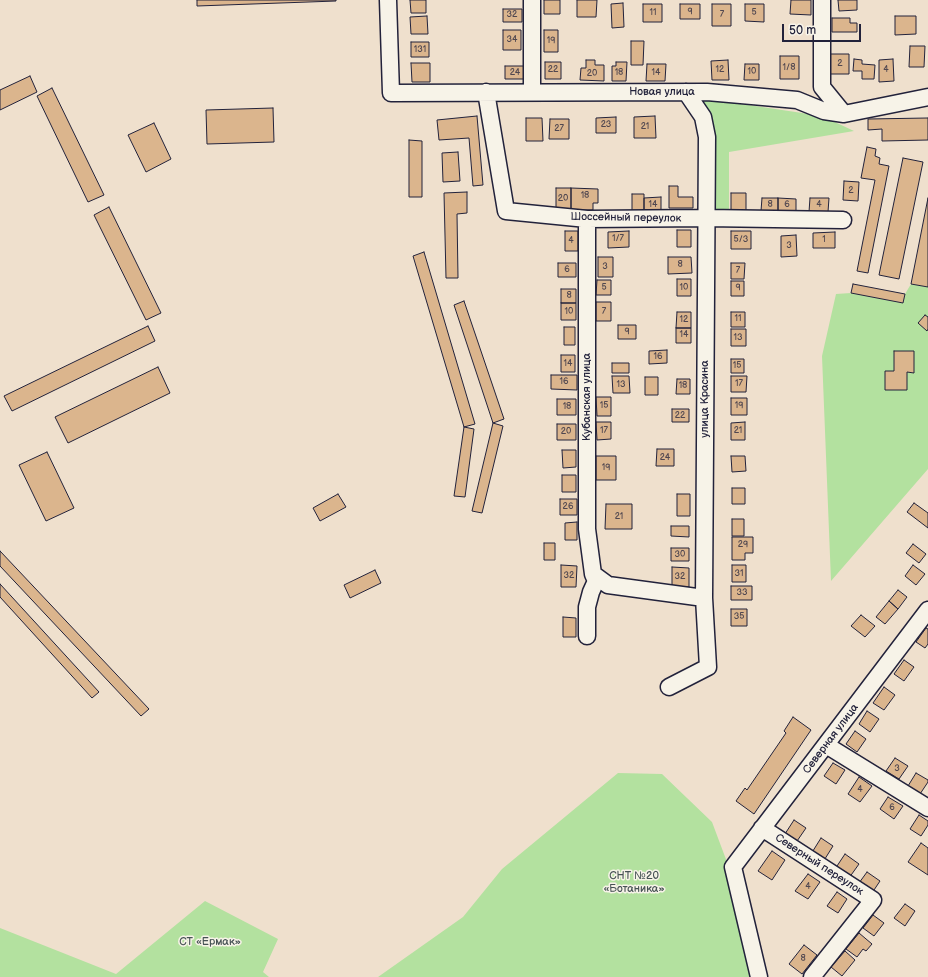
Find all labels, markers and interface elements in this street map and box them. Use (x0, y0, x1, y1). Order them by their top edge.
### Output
house number: 9 (687, 7, 693, 17)
house number: 11 (650, 8, 656, 18)
house number: 5 (751, 8, 757, 18)
house number: 32 (507, 10, 517, 20)
house number: 7 (720, 10, 724, 20)
scale bar (784, 16, 863, 42)
text: 50 m (789, 23, 816, 38)
house number: 34 (506, 35, 518, 45)
house number: 19 (547, 36, 555, 46)
house number: 131 (414, 45, 426, 55)
house number: 2 (837, 59, 843, 69)
house number: 1/8 (783, 63, 795, 73)
house number: 22 (548, 65, 558, 75)
house number: 12 (716, 65, 724, 75)
house number: 4 (883, 65, 889, 75)
house number: 10 (748, 67, 756, 77)
house number: 24 (510, 68, 520, 78)
house number: 18 (615, 68, 623, 78)
house number: 14 (652, 68, 660, 78)
house number: 20 (587, 69, 597, 79)
street label: Новая улица (629, 85, 695, 99)
house number: 23 (601, 120, 611, 130)
house number: 21 (641, 122, 649, 132)
house number: 27 (554, 124, 564, 134)
house number: 2 (848, 186, 854, 196)
house number: 18 (581, 191, 589, 201)
house number: 20 (558, 194, 568, 204)
house number: 14 (649, 200, 657, 210)
house number: 8 (767, 200, 773, 210)
house number: 6 (784, 200, 790, 210)
house number: 4 (816, 200, 822, 210)
street label: Шоссейный переулок (571, 210, 681, 226)
house number: 1/7 (612, 234, 624, 244)
house number: 5/3 (734, 235, 748, 245)
house number: 1 (822, 235, 826, 245)
house number: 4 (568, 236, 574, 246)
house number: 3 (786, 241, 792, 251)
house number: 8 (677, 260, 683, 270)
house number: 3 (602, 262, 608, 272)
house number: 6 (564, 265, 570, 275)
house number: 7 (736, 266, 740, 276)
house number: 5 (601, 283, 607, 293)
house number: 10 (680, 283, 688, 293)
house number: 9 (735, 283, 741, 293)
house number: 8 (566, 291, 572, 301)
house number: 10 (565, 307, 573, 317)
house number: 7 (602, 307, 606, 317)
house number: 11 (735, 314, 741, 324)
house number: 12 (680, 315, 688, 325)
house number: 9 (624, 327, 630, 337)
house number: 14 (680, 330, 688, 340)
house number: 13 (733, 333, 743, 343)
house number: 16 (654, 352, 662, 362)
street label: Кубанская улица (580, 353, 594, 441)
house number: 14 (564, 359, 572, 369)
street label: улица Красина (698, 360, 712, 438)
house number: 15 (733, 361, 741, 371)
house number: 16 (560, 377, 568, 387)
house number: 17 (735, 379, 743, 389)
house number: 13 (616, 380, 626, 390)
house number: 18 (679, 381, 687, 391)
house number: 15 (600, 401, 608, 411)
house number: 19 (735, 401, 743, 411)
house number: 18 (563, 402, 571, 412)
house number: 22 (675, 411, 685, 421)
house number: 17 (600, 426, 608, 436)
house number: 21 (734, 426, 742, 436)
house number: 20 (561, 427, 571, 437)
house number: 24 (660, 453, 670, 463)
house number: 19 (602, 463, 610, 473)
house number: 26 (563, 502, 573, 512)
house number: 21 (615, 512, 623, 522)
house number: 29 (738, 540, 748, 550)
house number: 30 (675, 550, 685, 560)
house number: 31 (734, 569, 744, 579)
house number: 32 (564, 571, 574, 581)
house number: 32 (675, 572, 685, 582)
house number: 33 (736, 588, 748, 598)
house number: 35 (734, 612, 744, 622)
street label: Северная улица (800, 702, 862, 776)
house number: 3 (894, 764, 900, 774)
house number: 4 (857, 785, 863, 795)
house number: 6 (889, 803, 895, 813)
street label: Северный переулок (772, 831, 866, 899)
park label: СНТ №20 «Ботаника» (603, 869, 665, 895)
house number: 4 (805, 882, 811, 892)
park label: СТ «Ермак» (179, 935, 241, 949)
house number: 8 (800, 954, 806, 964)

